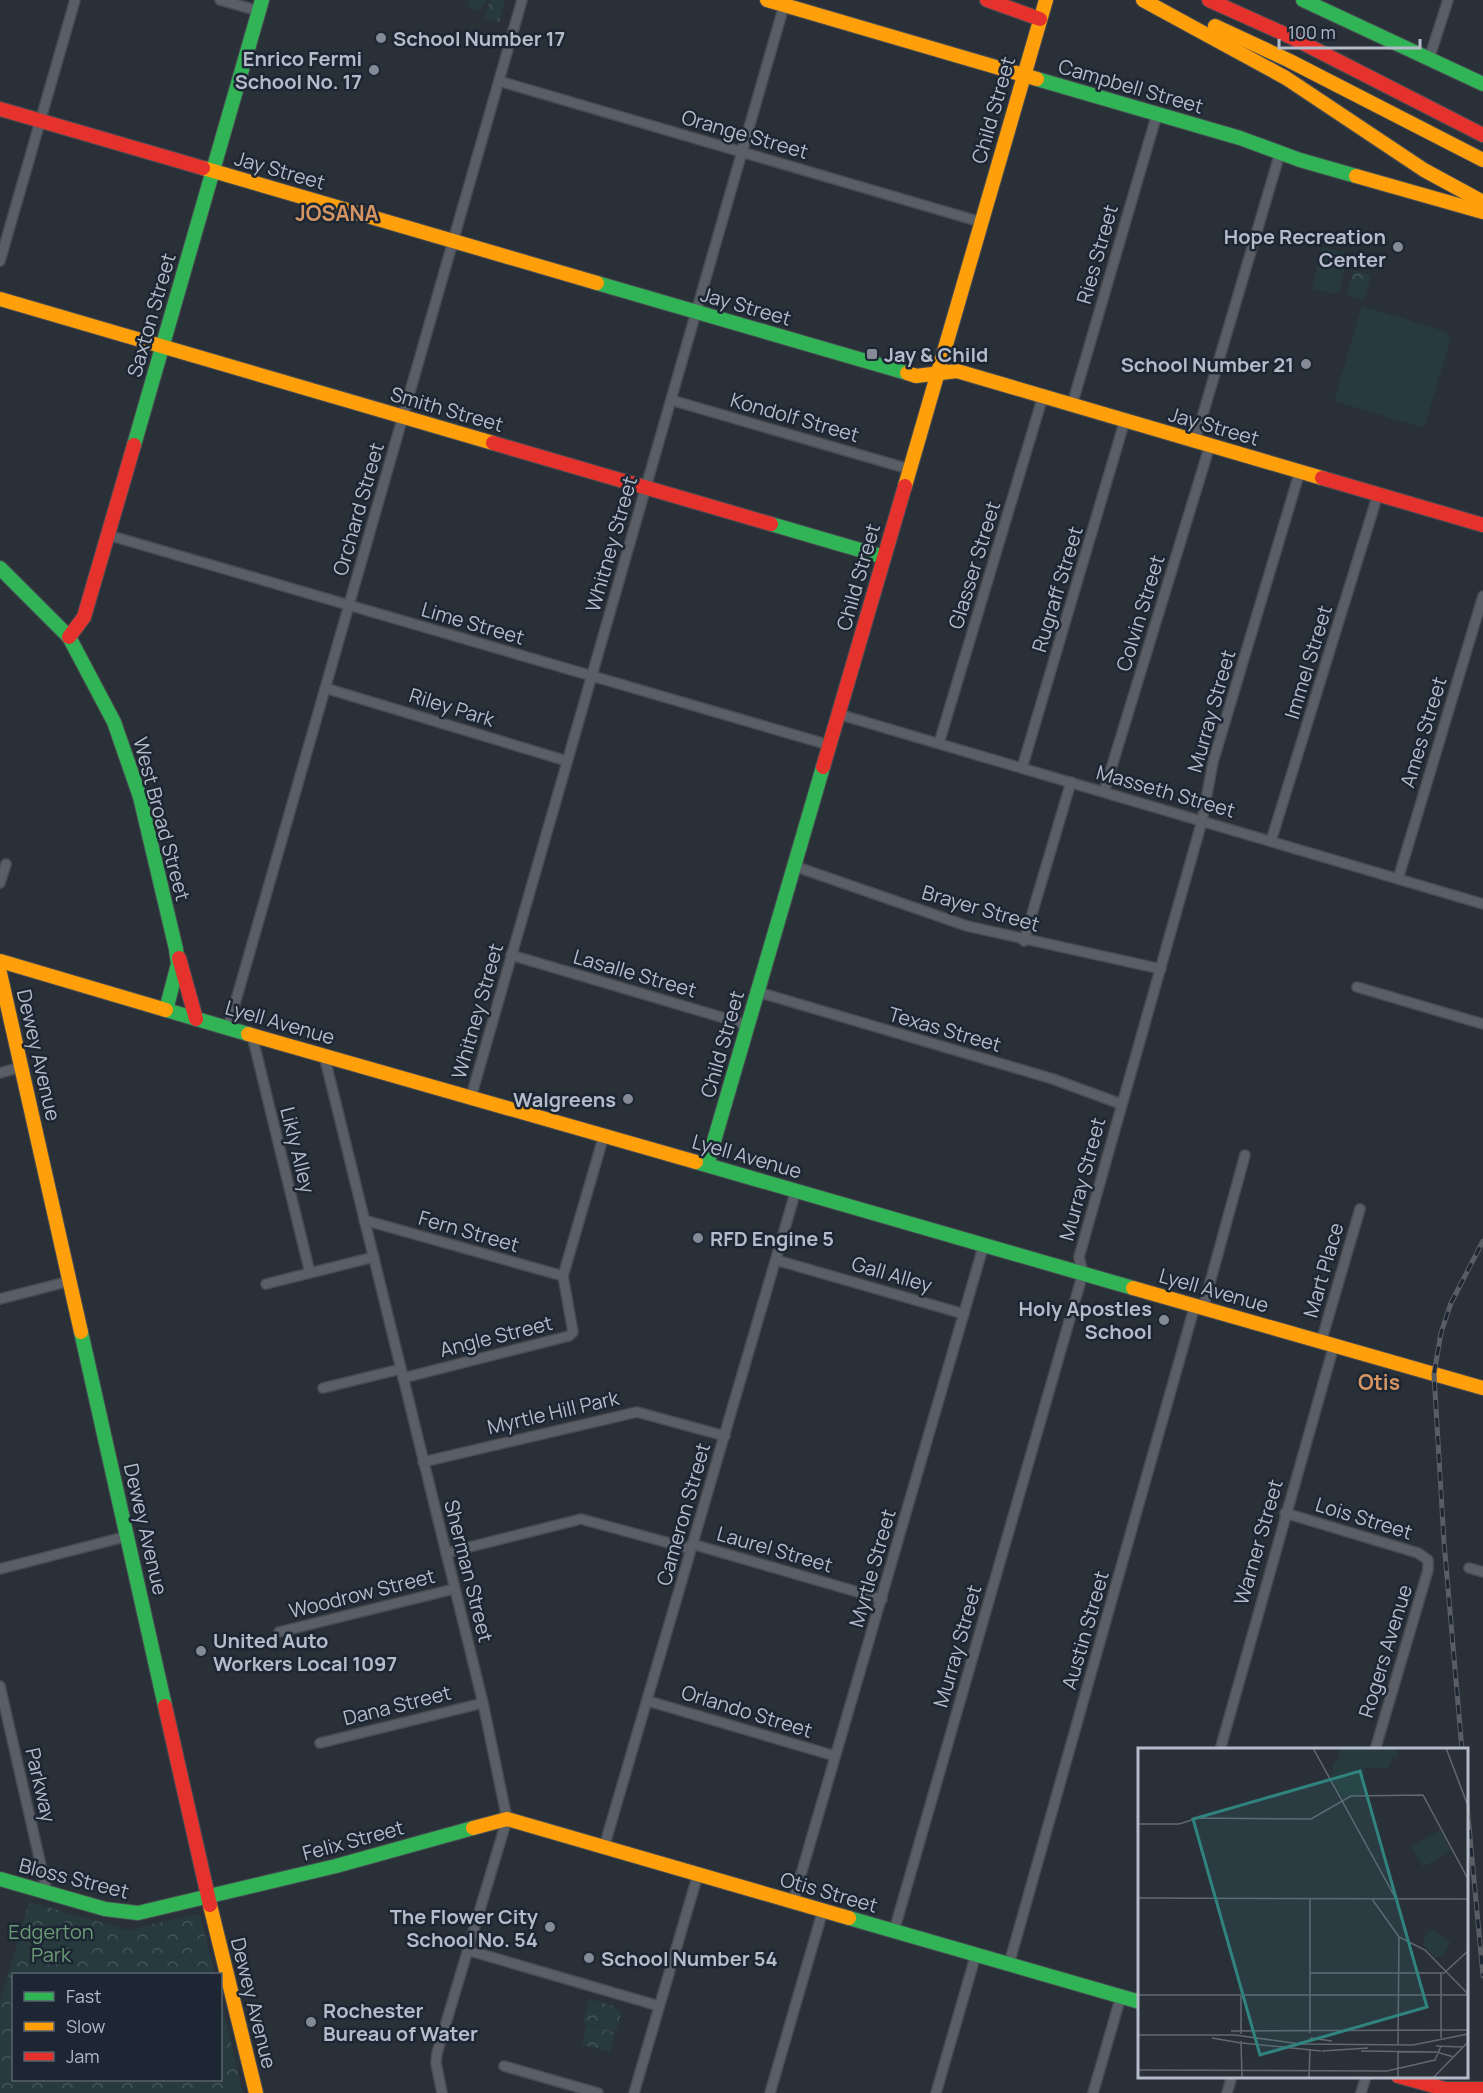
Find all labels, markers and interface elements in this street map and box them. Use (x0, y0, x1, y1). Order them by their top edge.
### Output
scale bar (1279, 12, 1420, 50)
text: 100 m (1288, 20, 1336, 44)
place label: School Number 17 (393, 25, 565, 52)
marker: School Number 17 (374, 31, 388, 45)
place label: Enrico Fermi School No. 17 (235, 45, 362, 95)
street label: Campbell Street (1055, 52, 1207, 120)
street label: Child Street (965, 53, 1021, 167)
marker: Enrico Fermi School No. 17 (367, 63, 381, 77)
street label: Orange Street (679, 103, 811, 165)
street label: Jay Street (232, 144, 328, 196)
district label: JOSANA (295, 199, 379, 227)
street label: Ries Street (1070, 201, 1124, 307)
place label: Hope Recreation Center (1224, 223, 1386, 273)
marker: Hope Recreation Center (1391, 240, 1405, 254)
street label: Saxton Street (120, 250, 182, 380)
street label: Jay Street (698, 280, 794, 332)
place label: Jay & Child (884, 341, 988, 368)
marker: Jay & Child (865, 347, 879, 361)
place label: School Number 21 (1121, 351, 1294, 378)
marker: School Number 21 (1299, 357, 1313, 371)
street label: Smith Street (387, 380, 507, 438)
street label: Kondolf Street (727, 386, 863, 448)
street label: Jay Street (1166, 400, 1262, 452)
street label: Orchard Street (326, 439, 390, 579)
street label: Whitney Street (579, 473, 643, 615)
street label: Glasser Street (942, 498, 1006, 632)
street label: Child Street (830, 520, 886, 634)
street label: Rugraff Street (1025, 523, 1089, 655)
street label: Colvin Street (1110, 552, 1170, 674)
street label: Lime Street (418, 595, 528, 651)
street label: Immel Street (1278, 602, 1338, 722)
street label: Murray Street (1181, 646, 1241, 776)
street label: Ames Street (1393, 673, 1453, 791)
street label: Riley Park (406, 681, 499, 733)
street label: West Broad Street (127, 734, 197, 904)
street label: Masseth Street (1093, 758, 1239, 824)
street label: Brayer Street (919, 878, 1043, 938)
street label: Whitney Street (445, 940, 509, 1082)
street label: Lasalle Street (570, 943, 700, 1003)
street label: Dewey Avenue (11, 987, 67, 1123)
street label: Child Street (694, 987, 750, 1101)
street label: Lyell Avenue (222, 993, 338, 1051)
street label: Texas Street (885, 1000, 1005, 1058)
place label: Walgreens (513, 1086, 616, 1113)
marker: Walgreens (621, 1092, 635, 1106)
street label: Likly Alley (274, 1104, 322, 1196)
street label: Murray Street (1053, 1114, 1111, 1244)
street label: Lyell Avenue (689, 1127, 805, 1185)
street label: Fern Street (416, 1204, 522, 1258)
street label: Mart Place (1297, 1219, 1349, 1321)
place label: RFD Engine 5 (710, 1225, 834, 1252)
marker: RFD Engine 5 (691, 1231, 705, 1245)
street label: Gall Alley (849, 1250, 936, 1298)
street label: Lyell Avenue (1156, 1261, 1272, 1319)
place label: Holy Apostles School (1019, 1295, 1152, 1345)
street label: Angle Street (437, 1309, 555, 1363)
marker: Holy Apostles School (1157, 1313, 1171, 1327)
district label: Otis (1358, 1368, 1400, 1396)
street label: Myrtle Hill Park (484, 1383, 623, 1440)
street label: Cameron Street (650, 1439, 716, 1589)
street label: Dewey Avenue (118, 1461, 174, 1597)
street label: Warner Street (1227, 1476, 1289, 1608)
street label: Lois Street (1312, 1490, 1416, 1546)
street label: Sherman Street (438, 1497, 500, 1645)
street label: Myrtle Street (842, 1506, 902, 1630)
street label: Laurel Street (714, 1520, 836, 1578)
street label: Woodrow Street (286, 1562, 438, 1624)
street label: Austin Street (1055, 1567, 1115, 1693)
street label: Murray Street (927, 1581, 987, 1711)
street label: Rogers Avenue (1352, 1581, 1418, 1721)
place label: United Auto Workers Local 1097 (213, 1627, 397, 1677)
marker: United Auto Workers Local 1097 (194, 1644, 208, 1658)
street label: Orlando Street (678, 1678, 816, 1744)
street label: Dana Street (340, 1679, 454, 1731)
street label: Parkway (19, 1745, 63, 1825)
inset map (1138, 1748, 1468, 2078)
street label: Felix Street (299, 1813, 407, 1867)
street label: Bloss Street (16, 1851, 132, 1905)
street label: Otis Street (777, 1865, 881, 1919)
place label: The Flower City School No. 54 (390, 1903, 539, 1953)
park label: Edgerton Park (8, 1918, 94, 1968)
marker: The Flower City School No. 54 (543, 1920, 557, 1934)
street label: Dewey Avenue (225, 1935, 283, 2071)
place label: School Number 54 (601, 1945, 778, 1972)
marker: School Number 54 (582, 1951, 596, 1965)
legend (12, 1973, 222, 2081)
text: Fast (66, 1984, 101, 2008)
place label: Rochester Bureau of Water (323, 1997, 478, 2047)
text: Slow (66, 2014, 106, 2038)
marker: Rochester Bureau of Water (304, 2015, 318, 2029)
text: Jam (66, 2044, 100, 2068)

